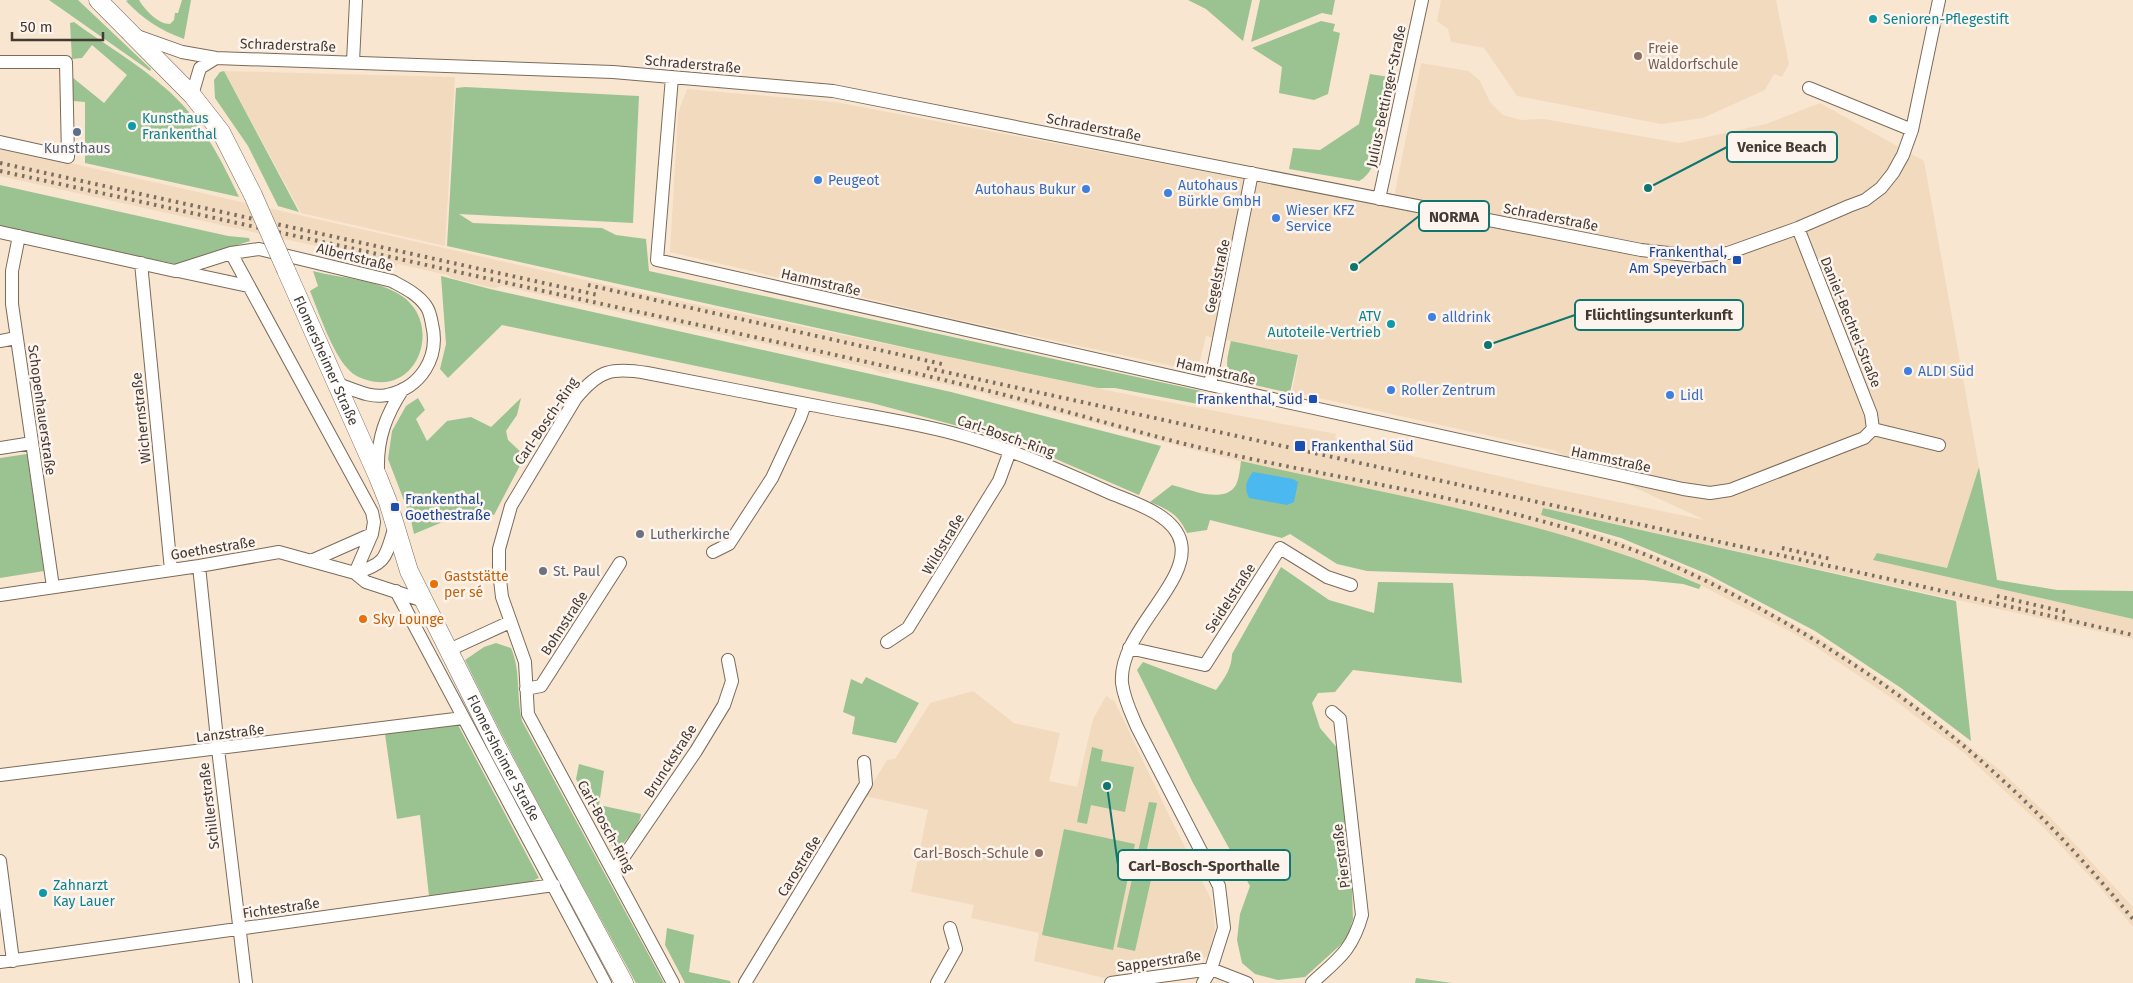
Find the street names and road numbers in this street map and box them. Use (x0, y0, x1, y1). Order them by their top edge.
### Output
street label: Julius-Bettinger-Straße (1363, 23, 1410, 169)
street label: Schraderstraße (240, 35, 336, 56)
street label: Schraderstraße (644, 52, 742, 77)
street label: Schraderstraße (1045, 110, 1143, 145)
street label: Schraderstraße (1502, 200, 1600, 235)
street label: Gegelstraße (1201, 238, 1234, 315)
street label: Albertstraße (315, 240, 395, 275)
street label: Daniel-Bechtel-Straße (1817, 254, 1885, 390)
street label: Hammstraße (779, 265, 862, 300)
street label: Flomersheimer Straße (290, 293, 362, 428)
street label: Schopenhauerstraße (24, 344, 59, 476)
street label: Hammstraße (1174, 354, 1257, 389)
street label: Wichernstraße (128, 371, 155, 464)
street label: Carl-Bosch-Ring (511, 374, 582, 468)
street label: Carl-Bosch-Ring (955, 412, 1057, 461)
street label: Hammstraße (1569, 443, 1652, 476)
street label: Wildstraße (919, 511, 968, 578)
street label: Goethestraße (169, 533, 257, 564)
street label: Seidelstraße (1202, 560, 1259, 636)
street label: Bohnstraße (537, 588, 591, 659)
street label: Flomersheimer Straße (463, 692, 543, 824)
street label: Lanzstraße (195, 721, 265, 746)
street label: Brunckstraße (640, 721, 700, 801)
street label: Schillerstraße (196, 761, 223, 850)
street label: Carl-Bosch-Ring (573, 778, 638, 876)
street label: Pierstraße (1329, 823, 1354, 889)
street label: Carostraße (774, 833, 825, 900)
street label: Fichtestraße (241, 895, 321, 922)
street label: Sapperstraße (1116, 947, 1202, 976)

